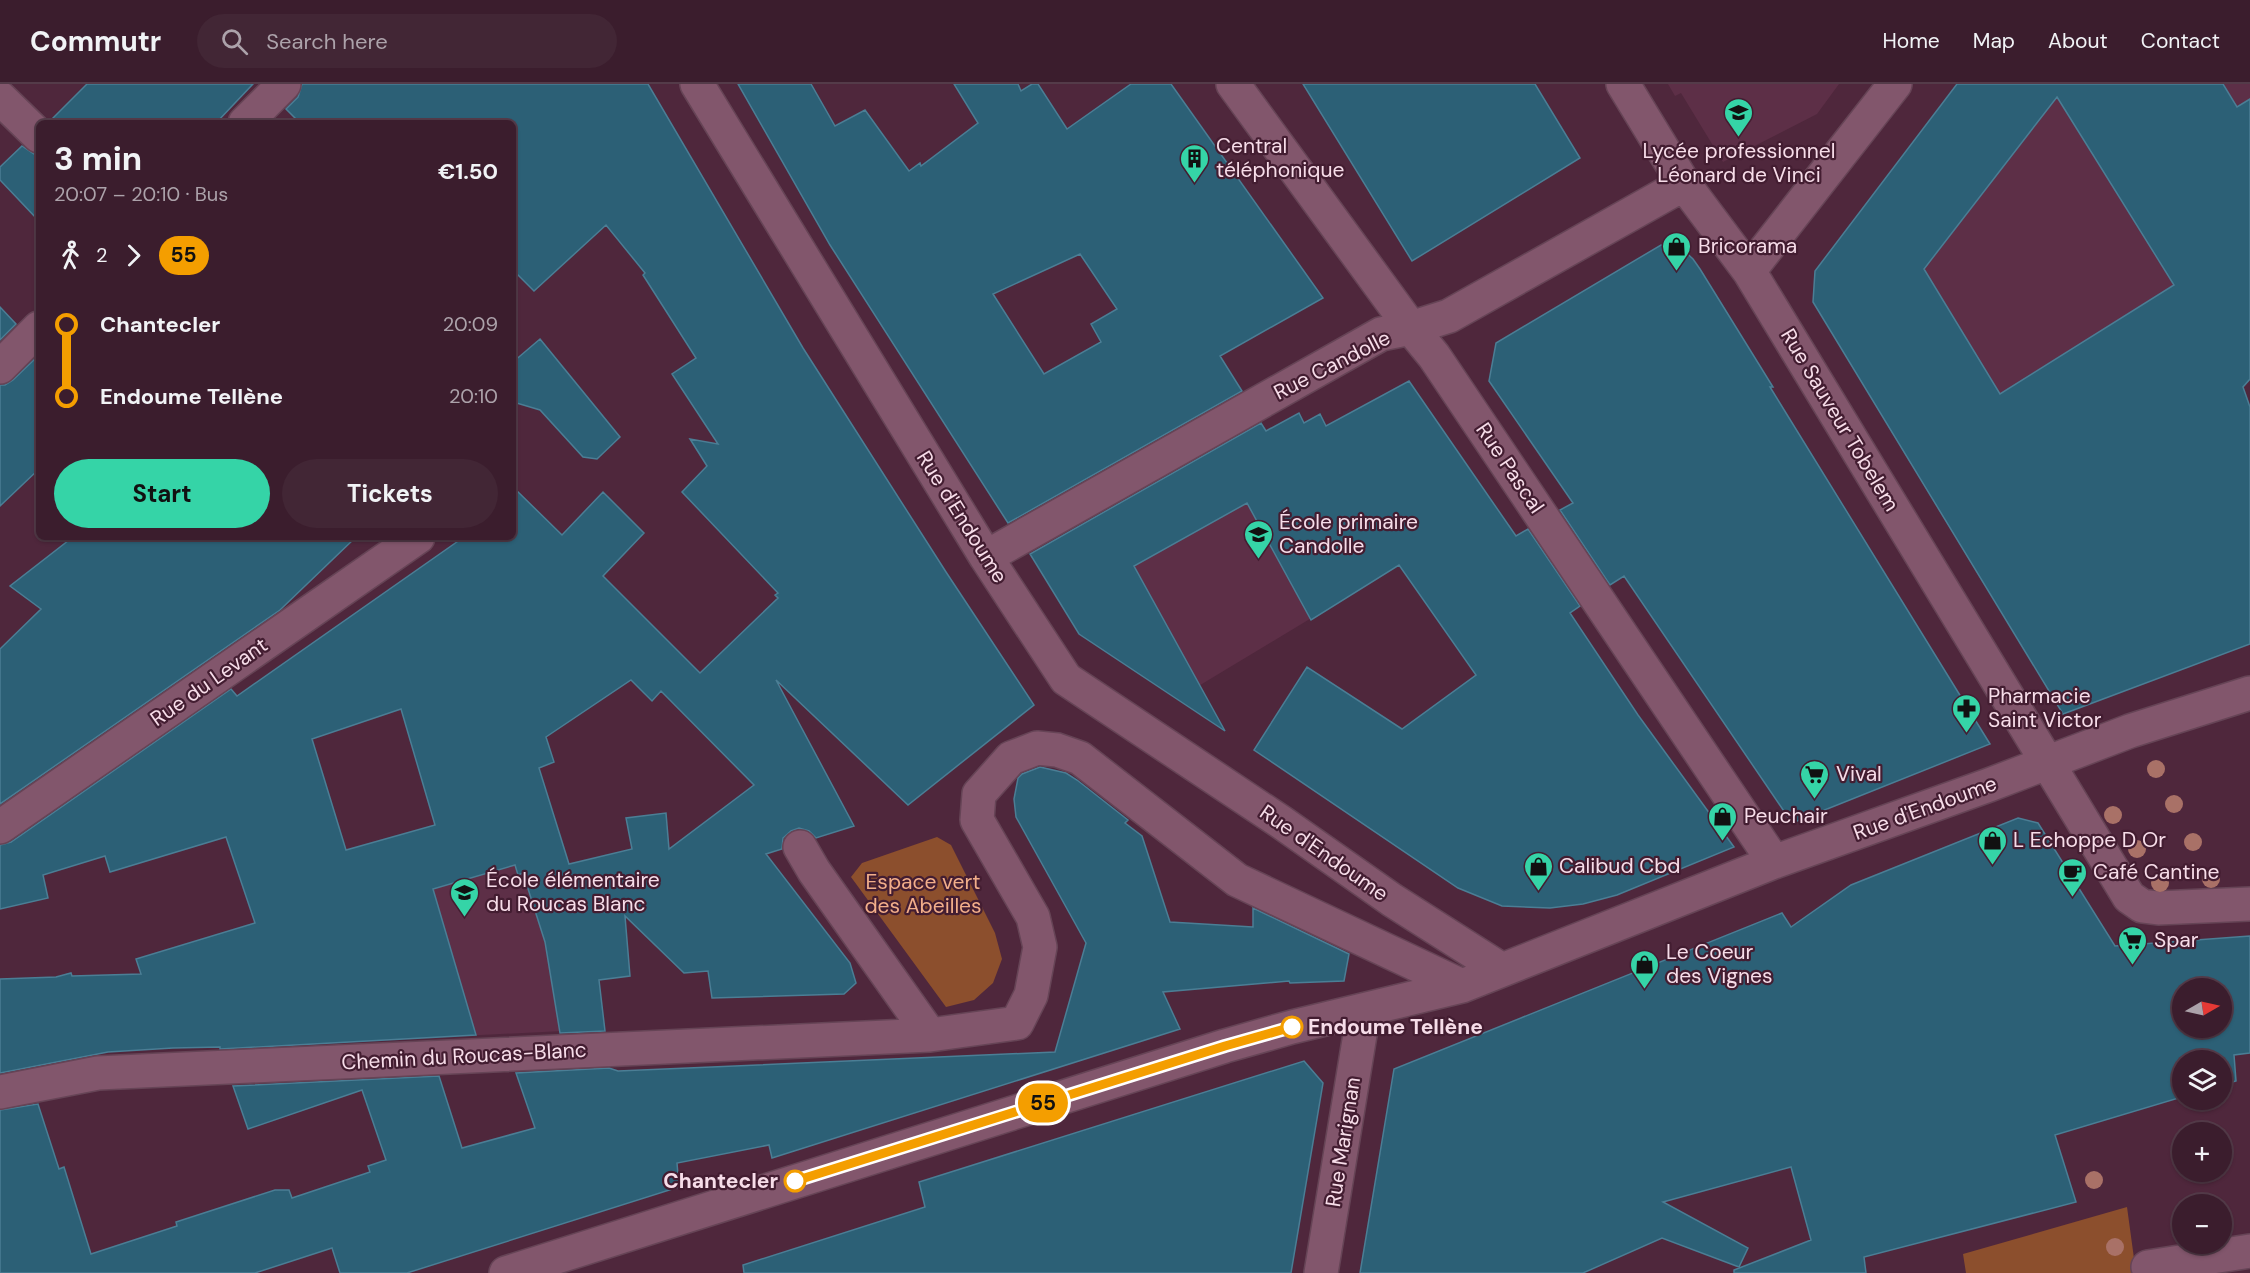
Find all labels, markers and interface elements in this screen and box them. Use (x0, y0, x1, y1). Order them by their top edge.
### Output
search box (197, 14, 617, 68)
text: Commutr (30, 23, 161, 60)
icon: search (218, 25, 251, 58)
text: Search here (266, 27, 388, 56)
text: Home (1882, 27, 1940, 55)
text: Map (1973, 27, 2015, 55)
text: About (2048, 27, 2108, 55)
text: Contact (2141, 27, 2220, 55)
school or university icon: Lycée professionnel Léonard de Vinci (1723, 96, 1755, 138)
place label: Central téléphonique (1216, 132, 1344, 184)
text: 3 min (54, 137, 142, 180)
place label: Lycée professionnel Léonard de Vinci (1643, 137, 1835, 189)
building icon: Central téléphonique (1179, 142, 1211, 184)
text: €1.50 (438, 157, 498, 186)
text: 20:07 – 20:10 · Bus (54, 181, 228, 207)
shop icon: Bricorama (1661, 230, 1693, 272)
place label: Bricorama (1698, 232, 1797, 260)
icon: walk (54, 239, 87, 272)
icon: forward (117, 239, 150, 272)
text: 55 (171, 241, 197, 269)
text: 2 (96, 242, 108, 268)
text: Chantecler (100, 310, 220, 339)
text: 20:09 (443, 311, 498, 337)
street label: Rue Candolle (1269, 324, 1395, 406)
street label: Rue Sauveur Tobelem (1774, 324, 1906, 516)
text: Endoume Tellène (100, 382, 283, 411)
text: 20:10 (449, 383, 498, 409)
street label: Rue Pascal (1469, 417, 1551, 519)
street label: Rue d'Endoume (910, 446, 1014, 588)
button: Start (54, 459, 270, 528)
button: Tickets (282, 459, 498, 528)
place label: École primaire Candolle (1279, 508, 1418, 560)
school or university icon: École primaire Candolle (1242, 518, 1274, 560)
street label: Rue du Levant (145, 631, 273, 733)
place label: Pharmacie Saint Victor (1988, 682, 2102, 734)
pharmacy icon: Pharmacie Saint Victor (1951, 692, 1983, 734)
supermarket icon: Vival (1799, 758, 1831, 800)
place label: Vival (1836, 760, 1882, 788)
street label: Rue d'Endoume (1849, 769, 2001, 847)
street label: Rue d'Endoume (1254, 798, 1394, 908)
shop icon: Peuchair (1707, 800, 1739, 842)
place label: Peuchair (1744, 802, 1828, 830)
shop icon: L Echoppe D Or (1976, 824, 2008, 866)
place label: L Echoppe D Or (2013, 826, 2166, 854)
shop icon: Calibud Cbd (1522, 850, 1554, 892)
place label: Calibud Cbd (1559, 852, 1681, 880)
cafe icon: Café Cantine (2056, 856, 2088, 898)
place label: Café Cantine (2093, 858, 2220, 886)
place label: École élémentaire du Roucas Blanc (486, 866, 660, 918)
park label: Espace vert des Abeilles (864, 868, 982, 920)
school or university icon: École élémentaire du Roucas Blanc (449, 876, 481, 918)
supermarket icon: Spar (2117, 924, 2149, 966)
place label: Spar (2154, 926, 2199, 954)
place label: Le Coeur des Vignes (1666, 938, 1773, 990)
shop icon: Le Coeur des Vignes (1629, 948, 1661, 990)
north arrow (2172, 978, 2232, 1038)
map controls (2172, 978, 2232, 1254)
place label: Endoume Tellène (1308, 1013, 1483, 1041)
marker: Endoume Tellène (1281, 1016, 1303, 1038)
street label: Chemin du Roucas-Blanc (341, 1036, 587, 1076)
button: layers (2172, 1050, 2232, 1110)
street label: Rue Marignan (1319, 1075, 1367, 1209)
line badge: 55 (1016, 1084, 1070, 1122)
text: 55 (1030, 1089, 1056, 1117)
button: + (2172, 1122, 2232, 1182)
place label: Chantecler (663, 1167, 778, 1195)
marker: Chantecler (784, 1170, 806, 1192)
button: − (2172, 1194, 2232, 1254)

